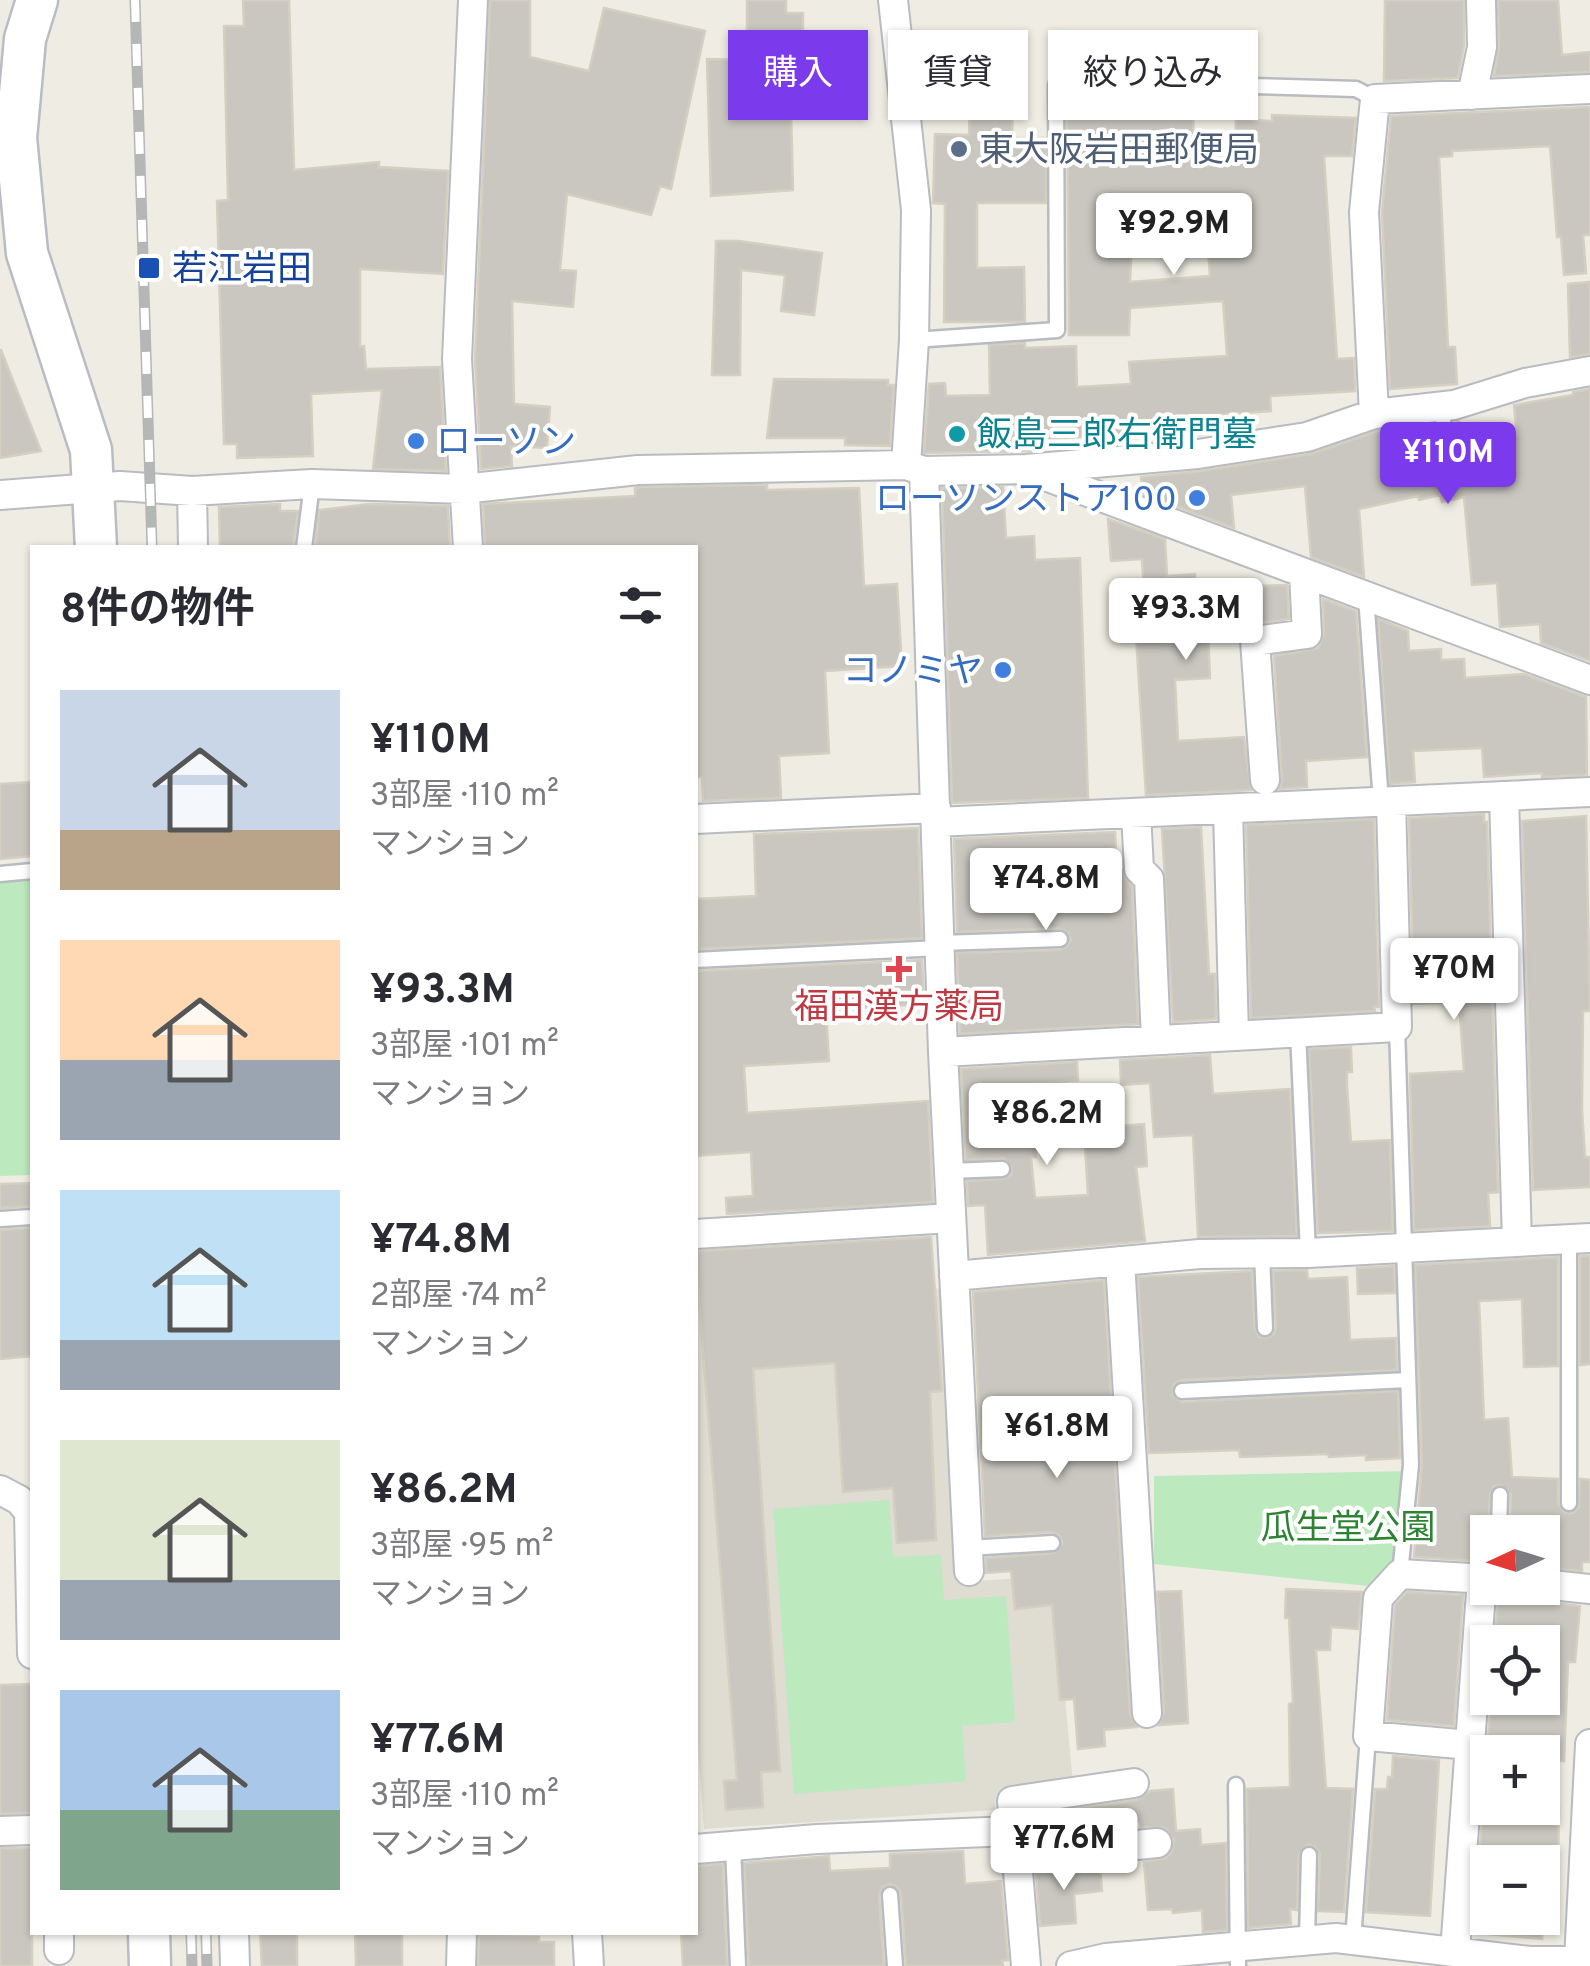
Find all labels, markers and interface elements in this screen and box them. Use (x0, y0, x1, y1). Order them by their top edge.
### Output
chip: 購入 (728, 30, 868, 120)
chip: 賃貸 (888, 30, 1028, 120)
chip: 絞り込み (1048, 30, 1258, 120)
place label: 東大阪岩田郵便局 (979, 130, 1259, 174)
marker: 東大阪岩田郵便局 (948, 138, 970, 160)
pin: ¥92.9M (1093, 193, 1255, 278)
text: ¥92.9M (1118, 205, 1230, 245)
place label: 若江岩田 (172, 249, 312, 293)
marker: 若江岩田 (136, 255, 162, 281)
place label: 飯島三郎右衛門墓 (977, 415, 1257, 459)
place label: ローソン (436, 422, 576, 466)
pin: ¥110M (1378, 422, 1518, 507)
marker: 飯島三郎右衛門墓 (946, 423, 968, 445)
marker: ローソン (405, 430, 427, 452)
text: ¥110M (1402, 434, 1494, 474)
place label: ローソンストア100 (875, 479, 1177, 523)
marker: ローソンストア100 (1186, 487, 1208, 509)
icon: filters (613, 578, 668, 633)
pin: ¥93.3M (1105, 578, 1267, 663)
text: 8件の物件 (60, 585, 254, 638)
text: ¥93.3M (1131, 590, 1241, 630)
place label: コノミヤ (843, 651, 983, 695)
marker: コノミヤ (992, 659, 1014, 681)
text: ¥110M (370, 715, 491, 768)
icon: home (140, 730, 260, 850)
text: 3部屋 · 110 m² (370, 777, 559, 817)
text: マンション (370, 826, 530, 866)
pin: ¥74.8M (965, 848, 1127, 933)
text: ¥74.8M (992, 860, 1100, 900)
pin: ¥70M (1395, 938, 1513, 1023)
text: ¥70M (1412, 950, 1496, 990)
marker: 福田漢方薬局 (888, 958, 910, 980)
text: ¥93.3M (370, 965, 515, 1018)
icon: home (140, 980, 260, 1100)
place label: 福田漢方薬局 (794, 987, 1004, 1031)
text: 3部屋 · 101 m² (370, 1027, 559, 1067)
text: マンション (370, 1076, 530, 1116)
pin: ¥86.2M (966, 1083, 1128, 1168)
text: ¥86.2M (991, 1095, 1103, 1135)
text: ¥74.8M (370, 1215, 512, 1268)
icon: home (140, 1230, 260, 1350)
text: 2部屋 · 74 m² (370, 1277, 547, 1317)
text: マンション (370, 1326, 530, 1366)
pin: ¥61.8M (976, 1396, 1138, 1481)
text: ¥61.8M (1004, 1408, 1110, 1448)
text: ¥86.2M (370, 1465, 518, 1518)
icon: home (140, 1480, 260, 1600)
park label: 瓜生堂公園 (1260, 1508, 1436, 1552)
north arrow (1470, 1515, 1560, 1605)
map controls (1470, 1515, 1560, 1935)
text: 3部屋 · 95 m² (370, 1527, 554, 1567)
text: マンション (370, 1576, 530, 1616)
button: locate (1470, 1625, 1560, 1715)
text: ¥77.6M (370, 1715, 505, 1768)
icon: home (140, 1730, 260, 1850)
button: + (1470, 1735, 1560, 1825)
text: 3部屋 · 110 m² (370, 1777, 559, 1817)
pin: ¥77.6M (983, 1808, 1145, 1893)
text: ¥77.6M (1013, 1820, 1115, 1860)
text: マンション (370, 1826, 530, 1866)
button: − (1470, 1845, 1560, 1935)

